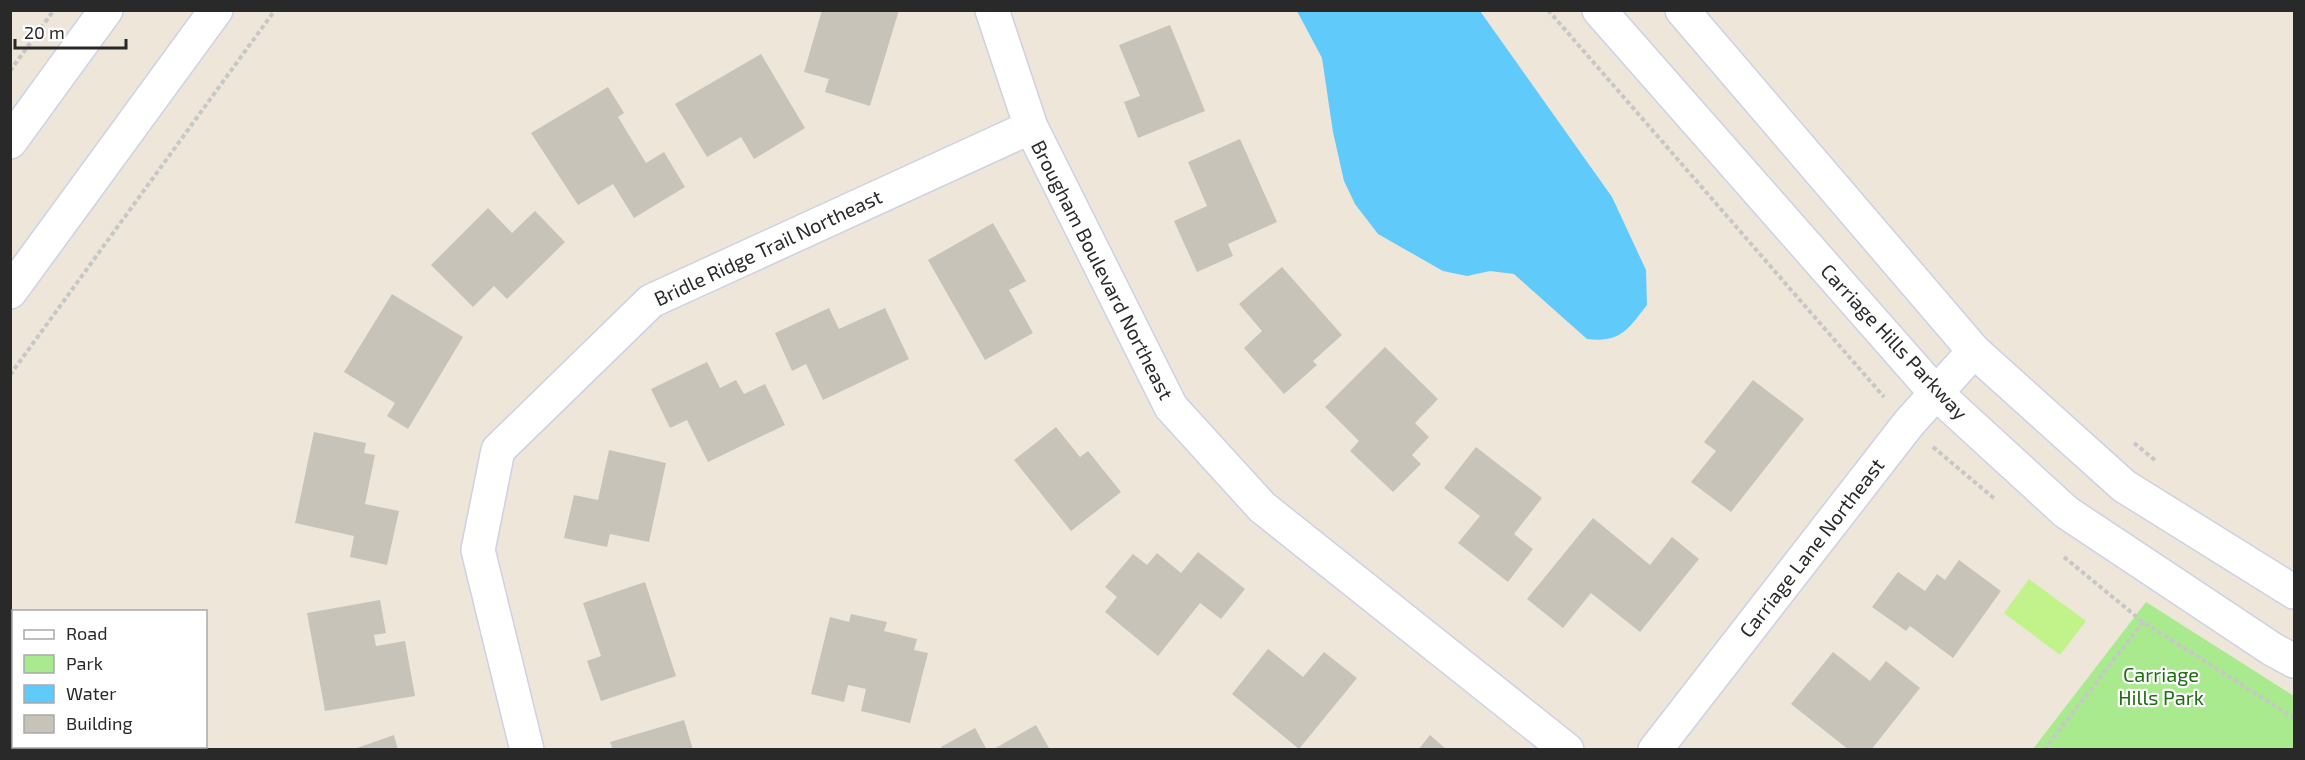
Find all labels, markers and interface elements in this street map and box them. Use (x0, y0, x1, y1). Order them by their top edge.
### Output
scale bar (15, 12, 126, 50)
text: 20 m (24, 21, 65, 43)
street label: Brougham Boulevard Northeast (1027, 136, 1179, 404)
street label: Bridle Ridge Trail Northeast (650, 184, 886, 310)
street label: Carriage Hills Parkway (1816, 258, 1973, 425)
street label: Carriage Lane Northeast (1734, 453, 1889, 642)
legend (12, 610, 207, 748)
text: Road (66, 622, 107, 644)
text: Park (66, 652, 103, 674)
park label: Carriage Hills Park (2118, 662, 2204, 709)
text: Water (66, 682, 116, 704)
text: Building (66, 712, 133, 734)

